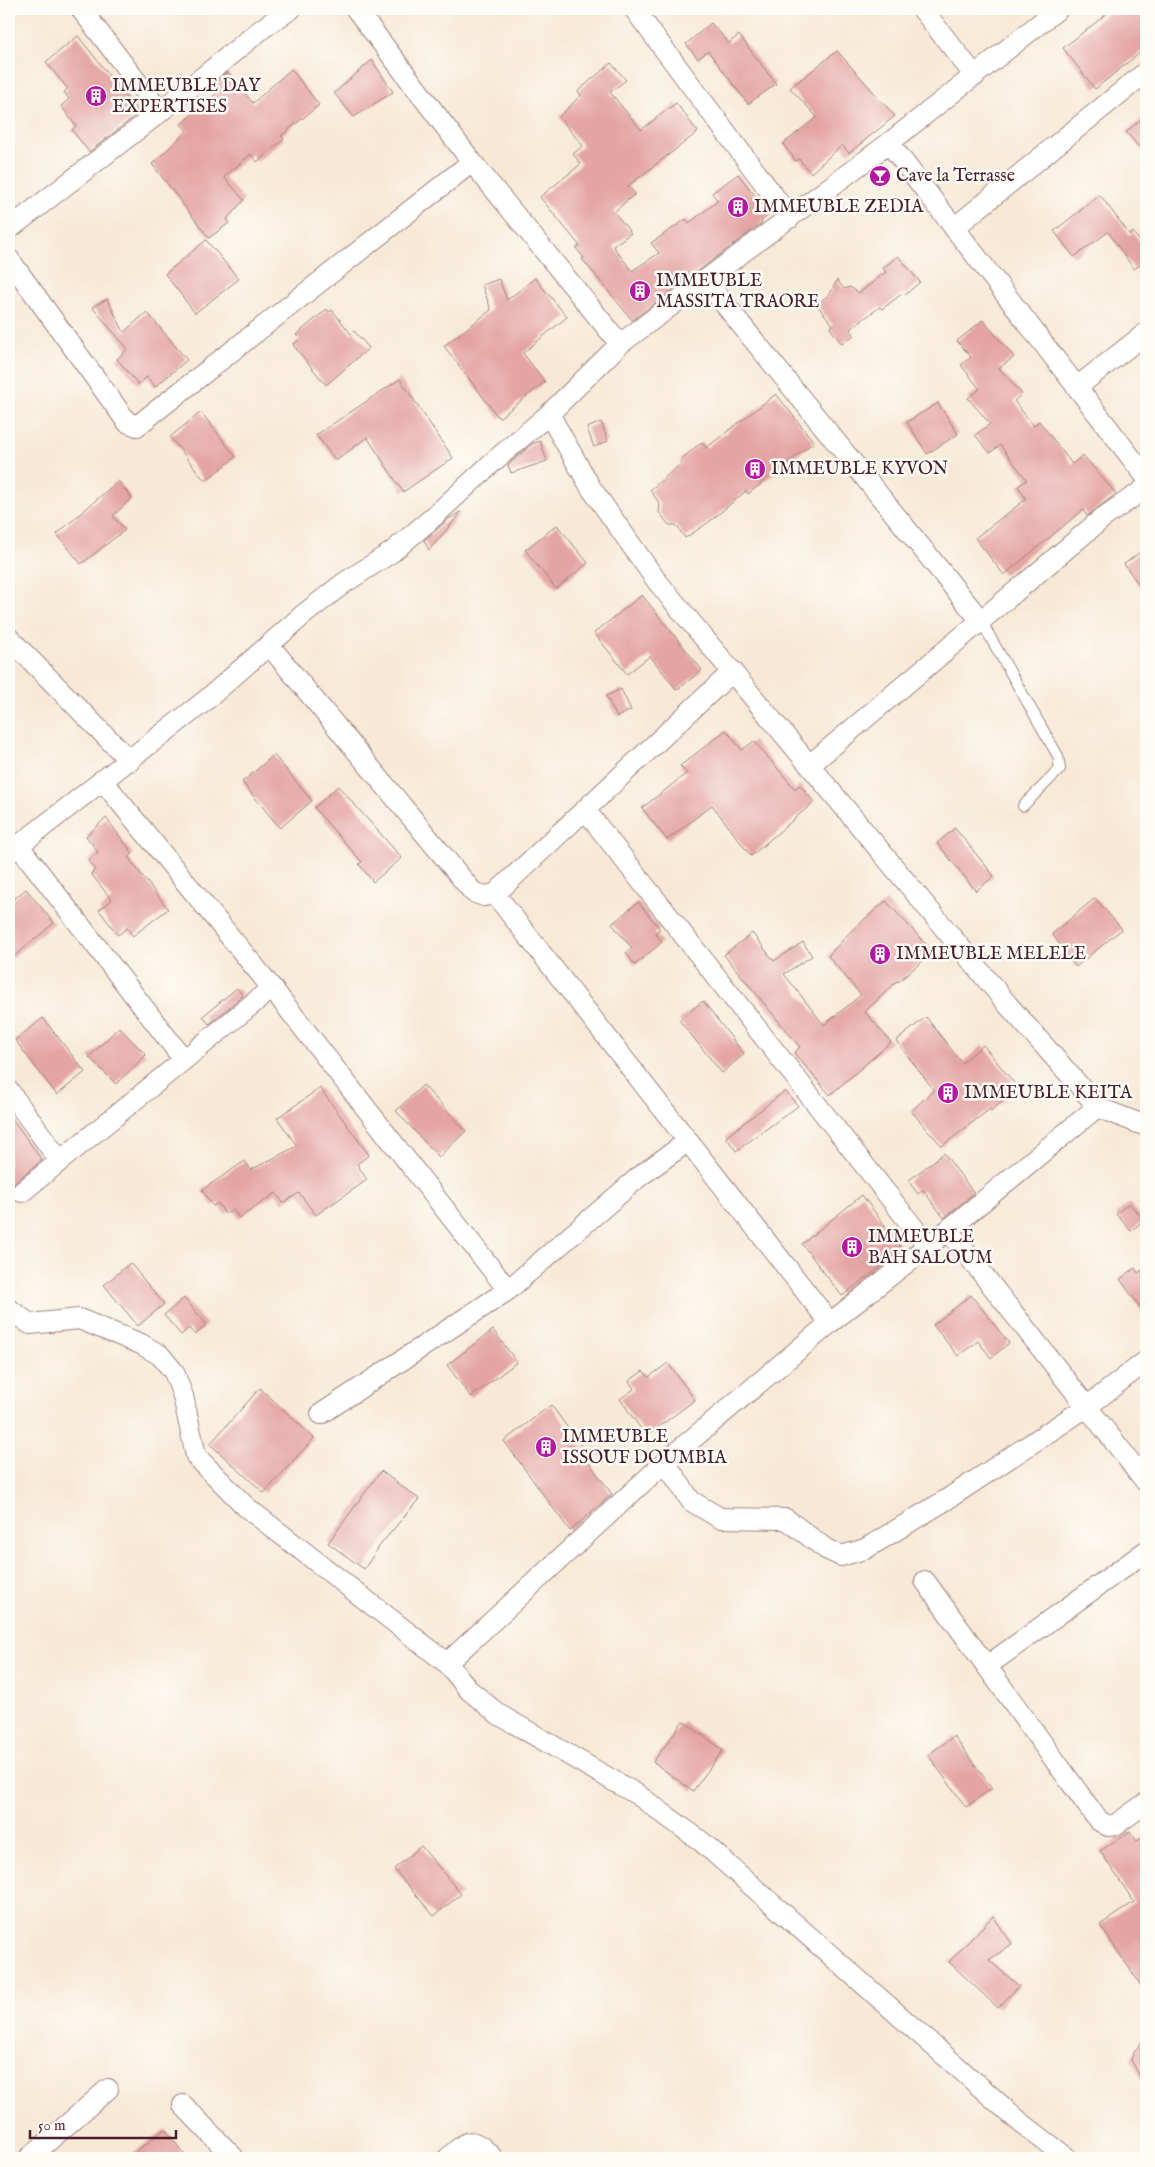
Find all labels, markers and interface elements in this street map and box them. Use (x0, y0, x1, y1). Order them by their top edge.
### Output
place label: IMMEUBLE DAY EXPERTISES (112, 75, 261, 119)
building icon: IMMEUBLE DAY EXPERTISES (84, 84, 108, 108)
bar icon: Cave la Terrasse (868, 164, 892, 188)
place label: Cave la Terrasse (896, 165, 1015, 188)
building icon: IMMEUBLE ZEDIA (726, 195, 750, 219)
place label: IMMEUBLE ZEDIA (754, 196, 924, 219)
place label: IMMEUBLE MASSITA TRAORE (656, 270, 819, 314)
building icon: IMMEUBLE MASSITA TRAORE (628, 279, 652, 303)
building icon: IMMEUBLE KYVON (743, 457, 767, 481)
place label: IMMEUBLE KYVON (771, 458, 949, 481)
building icon: IMMEUBLE MELELE (868, 942, 892, 966)
place label: IMMEUBLE MELELE (896, 943, 1086, 966)
building icon: IMMEUBLE KEITA (936, 1081, 960, 1105)
place label: IMMEUBLE KEITA (964, 1082, 1133, 1105)
place label: IMMEUBLE BAH SALOUM (868, 1226, 993, 1270)
building icon: IMMEUBLE BAH SALOUM (840, 1235, 864, 1259)
place label: IMMEUBLE ISSOUF DOUMBIA (562, 1426, 727, 1470)
building icon: IMMEUBLE ISSOUF DOUMBIA (534, 1435, 558, 1459)
scale bar (30, 2107, 176, 2139)
text: 50 m (38, 2116, 66, 2135)

